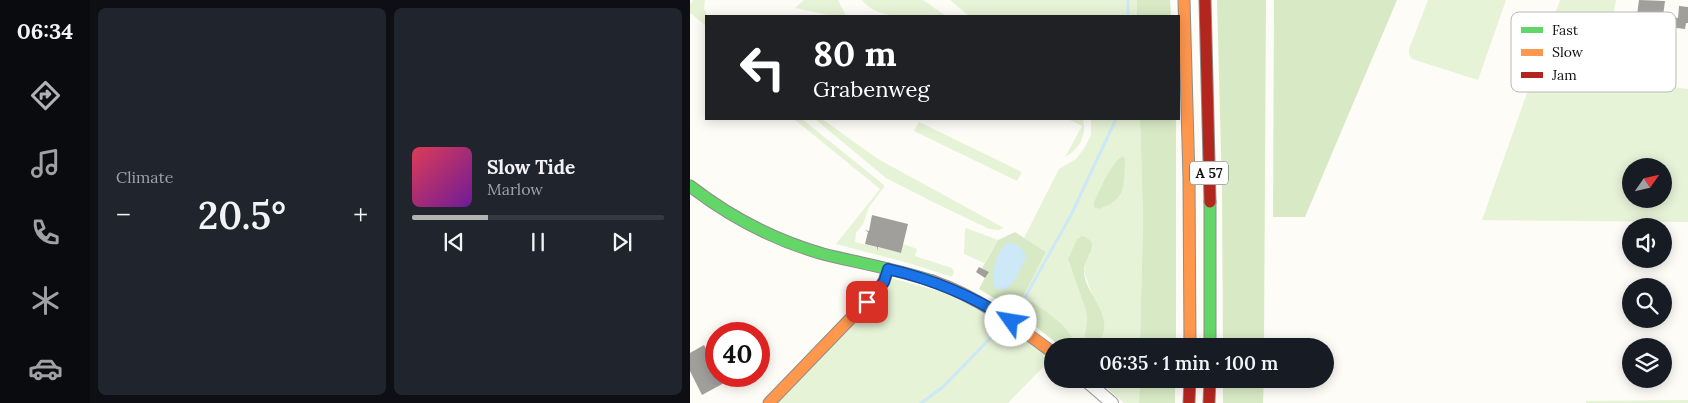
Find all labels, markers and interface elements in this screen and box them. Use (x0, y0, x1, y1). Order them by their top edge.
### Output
legend (1511, 12, 1676, 92)
text: 06:34 (17, 17, 73, 45)
text: Fast (1552, 21, 1579, 39)
text: 80 m (813, 31, 897, 76)
icon: left (730, 35, 795, 100)
text: Slow (1552, 43, 1584, 61)
text: Jam (1551, 66, 1577, 84)
text: Grabenweg (813, 75, 930, 103)
icon: directions (28, 78, 63, 113)
icon: music (28, 146, 63, 181)
text: Slow Tide (487, 155, 575, 179)
north arrow (1622, 158, 1672, 208)
map controls (1622, 158, 1672, 388)
road number: A 57 (1190, 162, 1228, 184)
text: Climate (116, 167, 173, 187)
text: Marlow (487, 179, 543, 199)
text: 20.5° (198, 191, 286, 239)
text: − (116, 197, 131, 233)
text: + (353, 197, 368, 233)
icon: phone (28, 215, 63, 250)
button: sound (1622, 218, 1672, 268)
icon: previous (440, 228, 468, 256)
icon: pause (524, 228, 552, 256)
icon: next (608, 228, 636, 256)
button: search (1622, 278, 1672, 328)
pin (846, 281, 888, 323)
icon: climate (28, 283, 63, 318)
icon: arrive (853, 288, 881, 316)
position arrow (984, 294, 1036, 346)
speed limit sign: 40 (705, 322, 770, 387)
button: layers (1622, 338, 1672, 388)
icon: car (28, 351, 63, 386)
text: 06:35 · 1 min · 100 m (1100, 351, 1278, 375)

